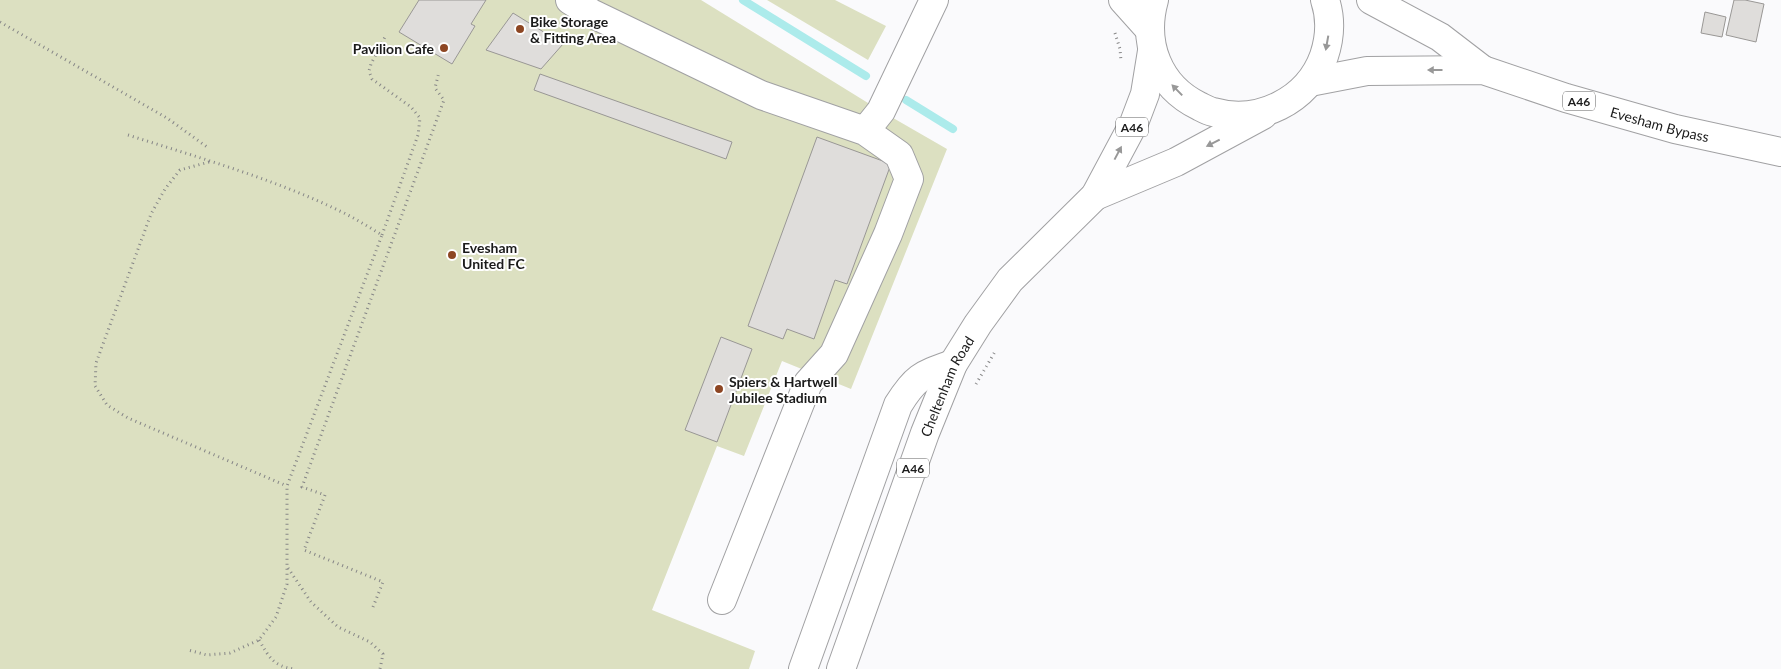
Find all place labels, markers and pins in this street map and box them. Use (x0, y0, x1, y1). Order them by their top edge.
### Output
place label: Bike Storage & Fitting Area (530, 13, 616, 46)
marker: Bike Storage & Fitting Area (514, 23, 526, 35)
place label: Pavilion Cafe (353, 40, 435, 57)
marker: Pavilion Cafe (438, 42, 450, 54)
place label: Evesham United FC (462, 239, 525, 272)
marker: Evesham United FC (446, 249, 458, 261)
place label: Spiers & Hartwell Jubilee Stadium (729, 373, 838, 406)
marker: Spiers & Hartwell Jubilee Stadium (713, 383, 725, 395)

